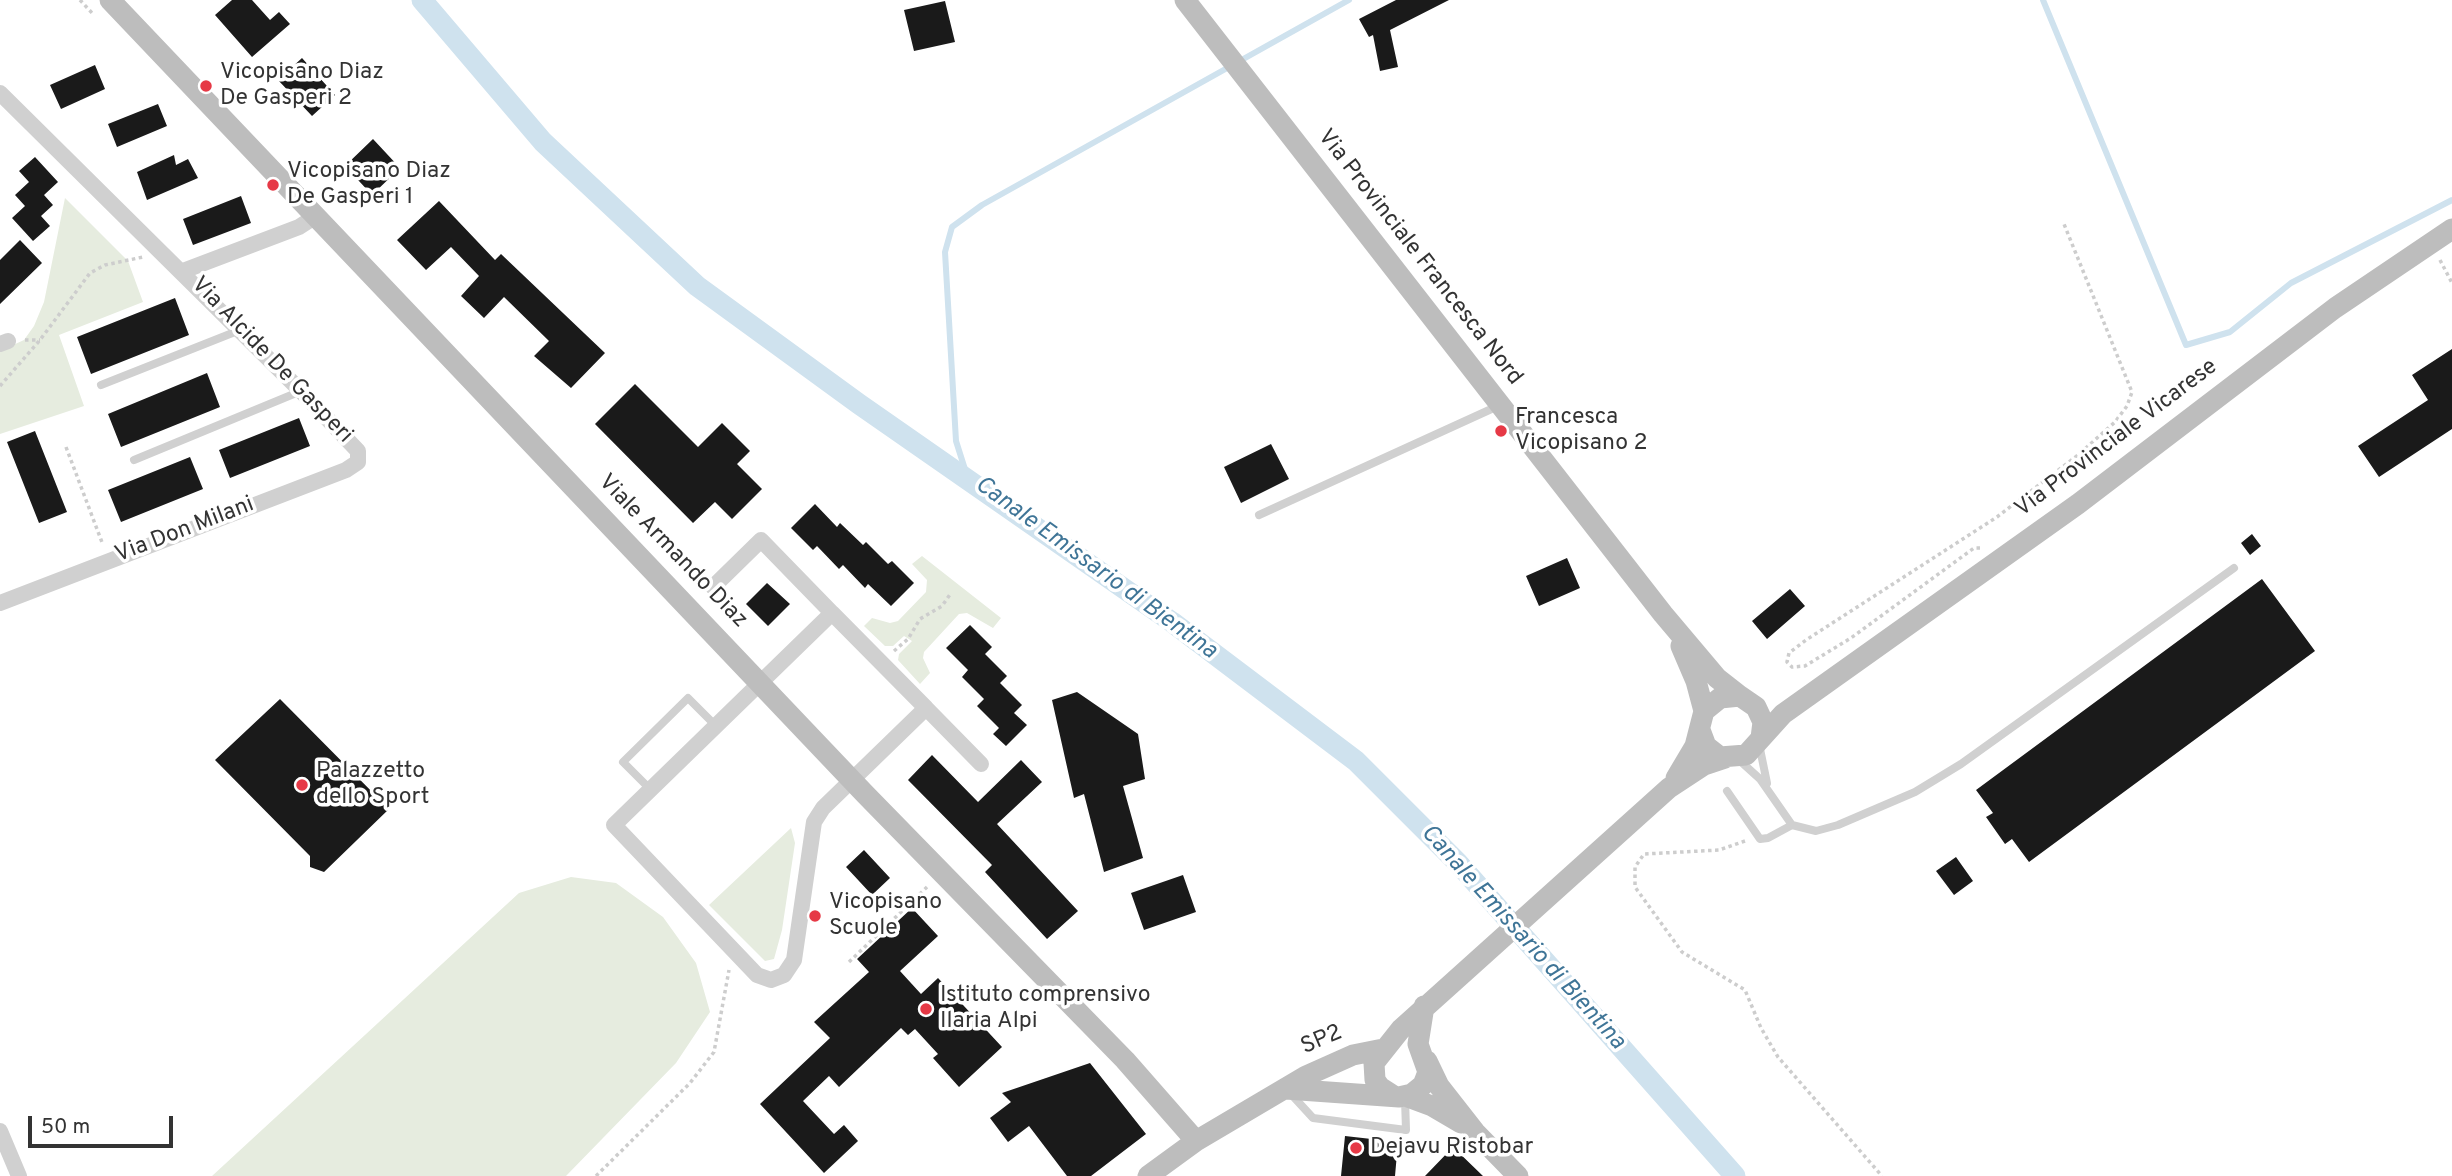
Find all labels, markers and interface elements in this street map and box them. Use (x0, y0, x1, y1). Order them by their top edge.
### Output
place label: Vicopisano Diaz De Gasperi 2 (220, 59, 384, 113)
marker: Vicopisano Diaz De Gasperi 2 (198, 78, 214, 94)
street label: Via Provinciale Francesca Nord (1311, 125, 1527, 391)
place label: Vicopisano Diaz De Gasperi 1 (287, 158, 451, 212)
marker: Vicopisano Diaz De Gasperi 1 (265, 177, 281, 193)
street label: Via Alcide De Gasperi (184, 272, 358, 450)
street label: Via Provinciale Vicarese (2010, 354, 2224, 524)
place label: Francesca Vicopisano 2 (1515, 404, 1648, 458)
marker: Francesca Vicopisano 2 (1493, 423, 1509, 439)
street label: Viale Armando Diaz (592, 469, 752, 635)
water label: Canale Emissario di Bientina (968, 471, 1222, 667)
street label: Via Don Milani (112, 492, 258, 570)
place label: Palazzetto dello Sport (316, 758, 429, 812)
marker: Palazzetto dello Sport (294, 777, 310, 793)
water label: Canale Emissario di Bientina (1413, 820, 1631, 1056)
place label: Vicopisano Scuole (829, 889, 942, 943)
marker: Vicopisano Scuole (807, 908, 823, 924)
place label: Istituto comprensivo Ilaria Alpi (940, 982, 1151, 1036)
marker: Istituto comprensivo Ilaria Alpi (918, 1001, 934, 1017)
street label: SP2 (1297, 1020, 1347, 1062)
scale bar (32, 1102, 177, 1146)
text: 50 m (41, 1114, 90, 1141)
place label: Dejavu Ristobar (1370, 1134, 1533, 1162)
marker: Dejavu Ristobar (1348, 1140, 1364, 1156)

